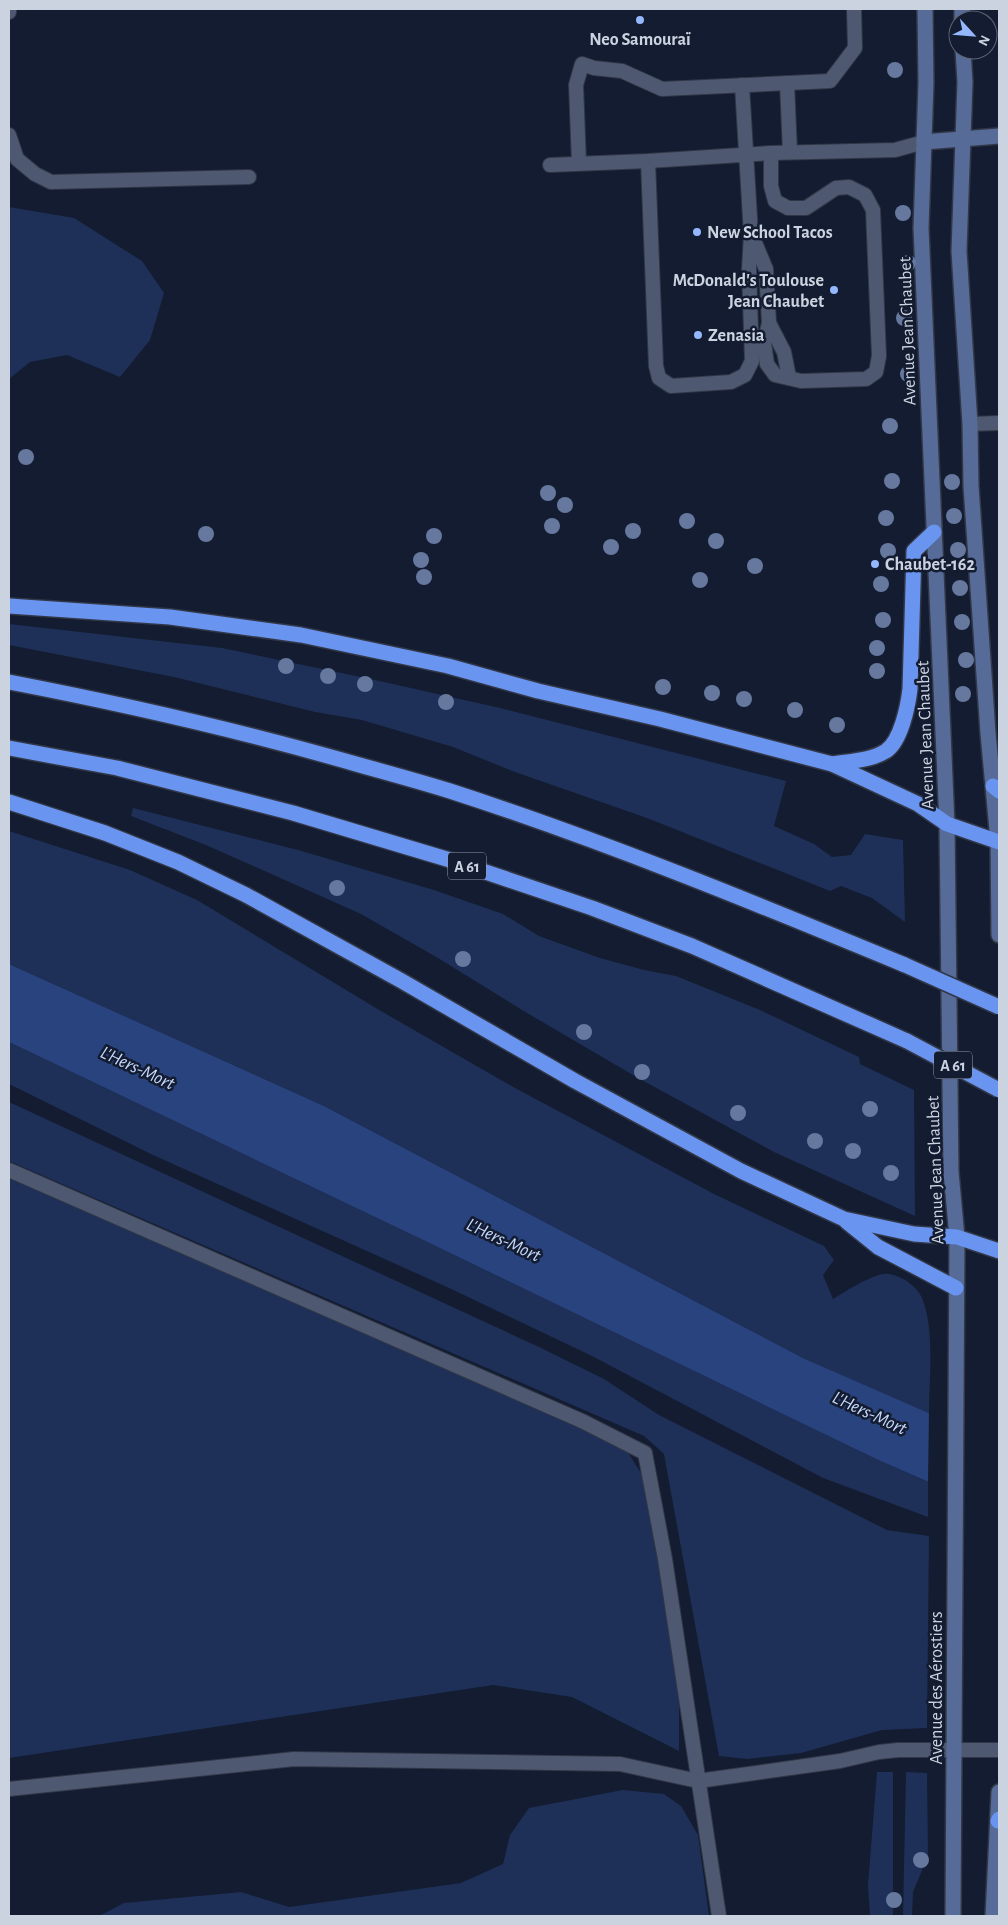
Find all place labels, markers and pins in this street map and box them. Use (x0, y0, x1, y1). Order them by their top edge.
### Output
marker: Neo Samouraï (634, 14, 646, 26)
place label: Neo Samouraï (589, 31, 691, 49)
place label: New School Tacos (707, 224, 833, 242)
marker: New School Tacos (691, 226, 703, 238)
place label: McDonald's Toulouse Jean Chaubet (673, 272, 824, 311)
marker: McDonald's Toulouse Jean Chaubet (828, 284, 840, 296)
place label: Zenasia (708, 327, 765, 345)
marker: Zenasia (692, 329, 704, 341)
place label: Chaubet-162 (885, 556, 976, 574)
marker: Chaubet-162 (869, 558, 881, 570)

